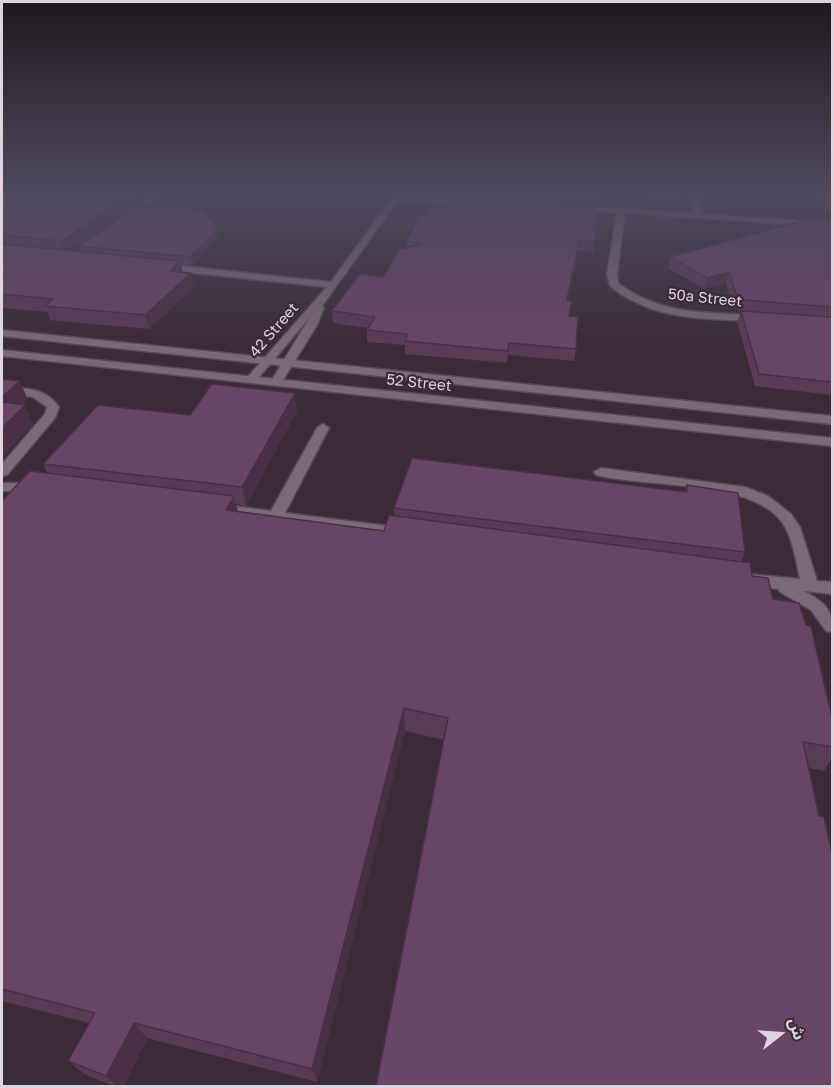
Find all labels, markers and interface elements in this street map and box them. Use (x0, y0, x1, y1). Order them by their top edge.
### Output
street label: 50a Street (667, 285, 743, 311)
street label: 42 Street (246, 299, 302, 361)
street label: 52 Street (385, 371, 453, 395)
north arrow (750, 1004, 810, 1064)
text: ش (784, 1015, 810, 1042)

